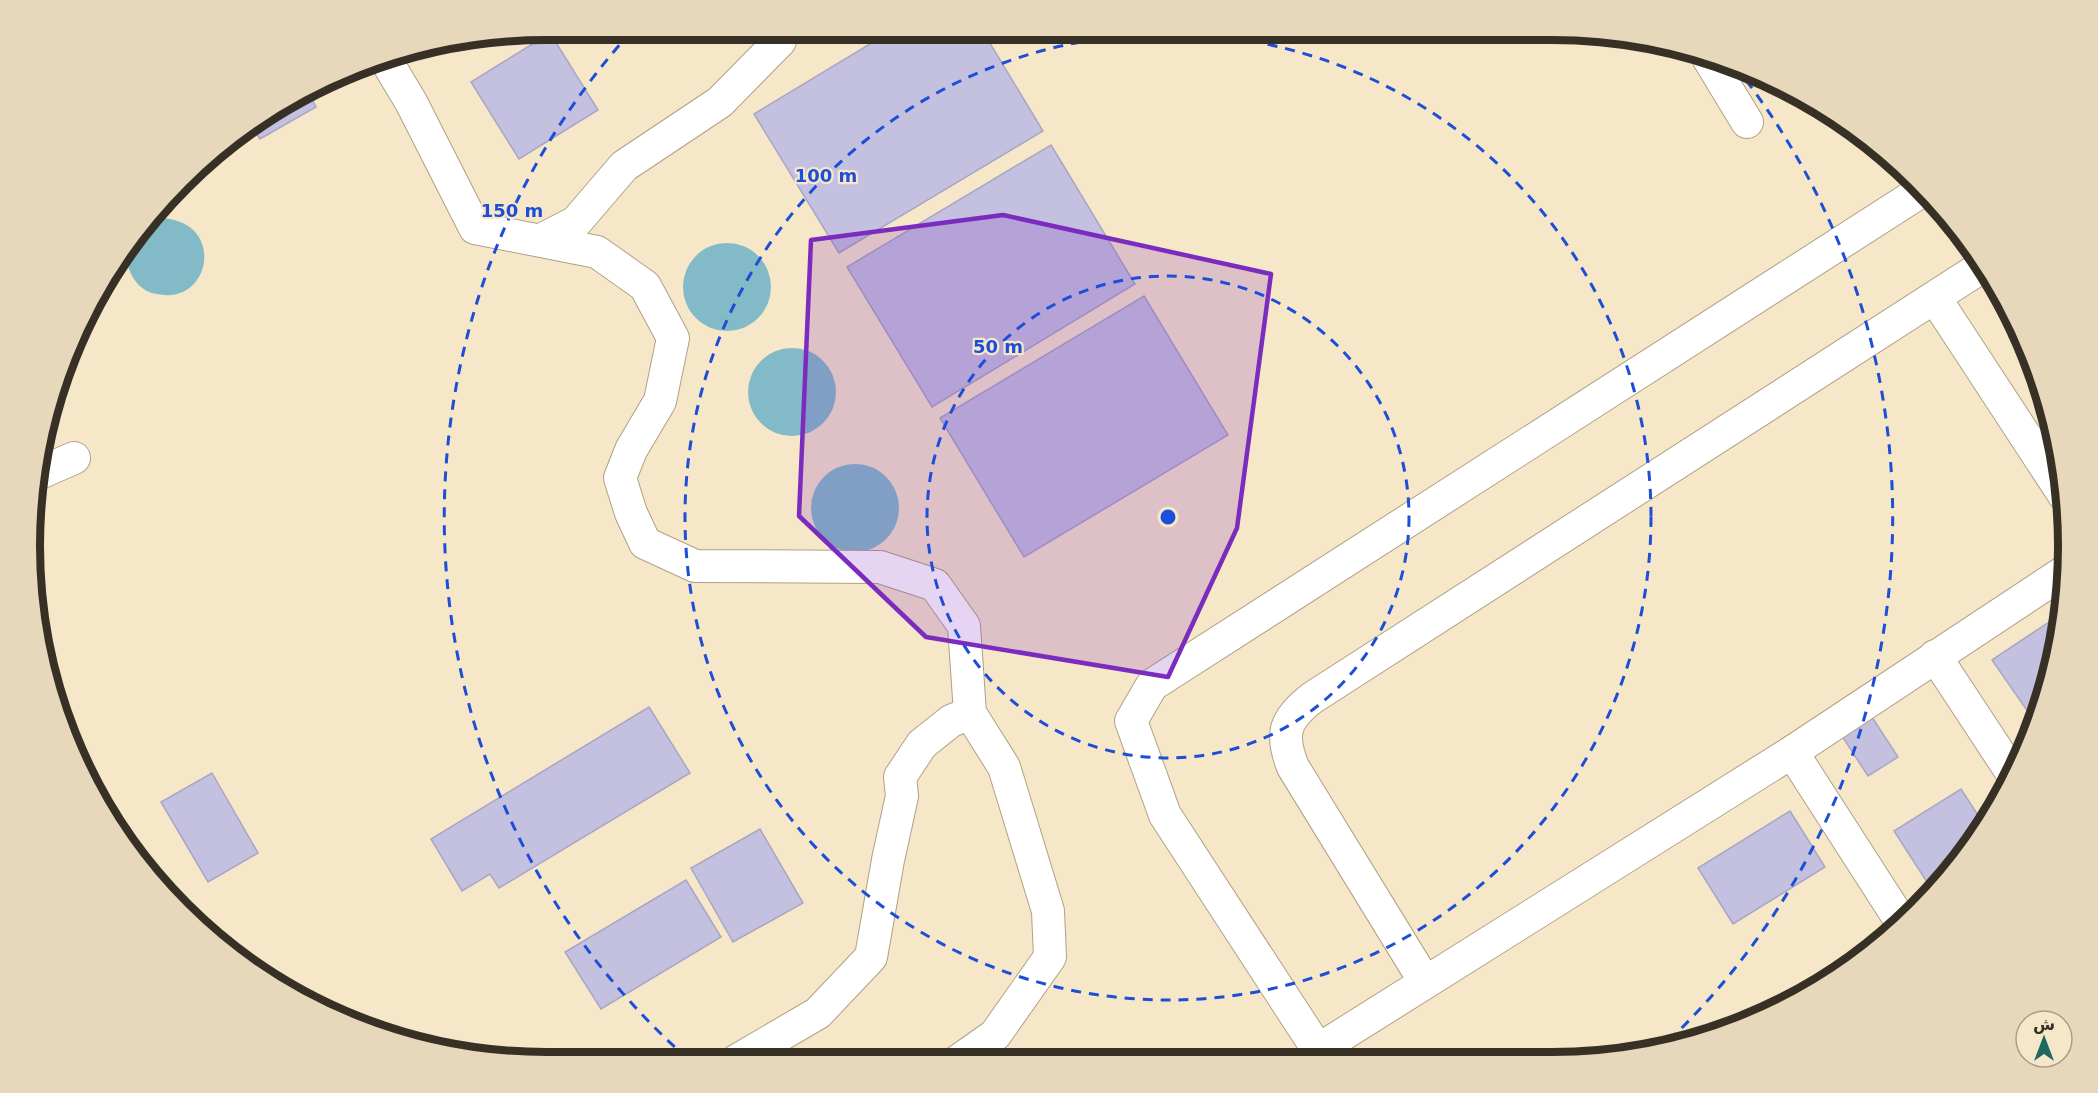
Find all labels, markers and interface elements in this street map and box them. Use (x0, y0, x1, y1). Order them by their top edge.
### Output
text: 100 m (795, 165, 857, 186)
text: 150 m (481, 200, 543, 221)
text: 50 m (973, 336, 1023, 357)
centre of rings (1158, 507, 1178, 527)
north arrow (2014, 1009, 2074, 1069)
text: ش (2033, 1015, 2055, 1034)

